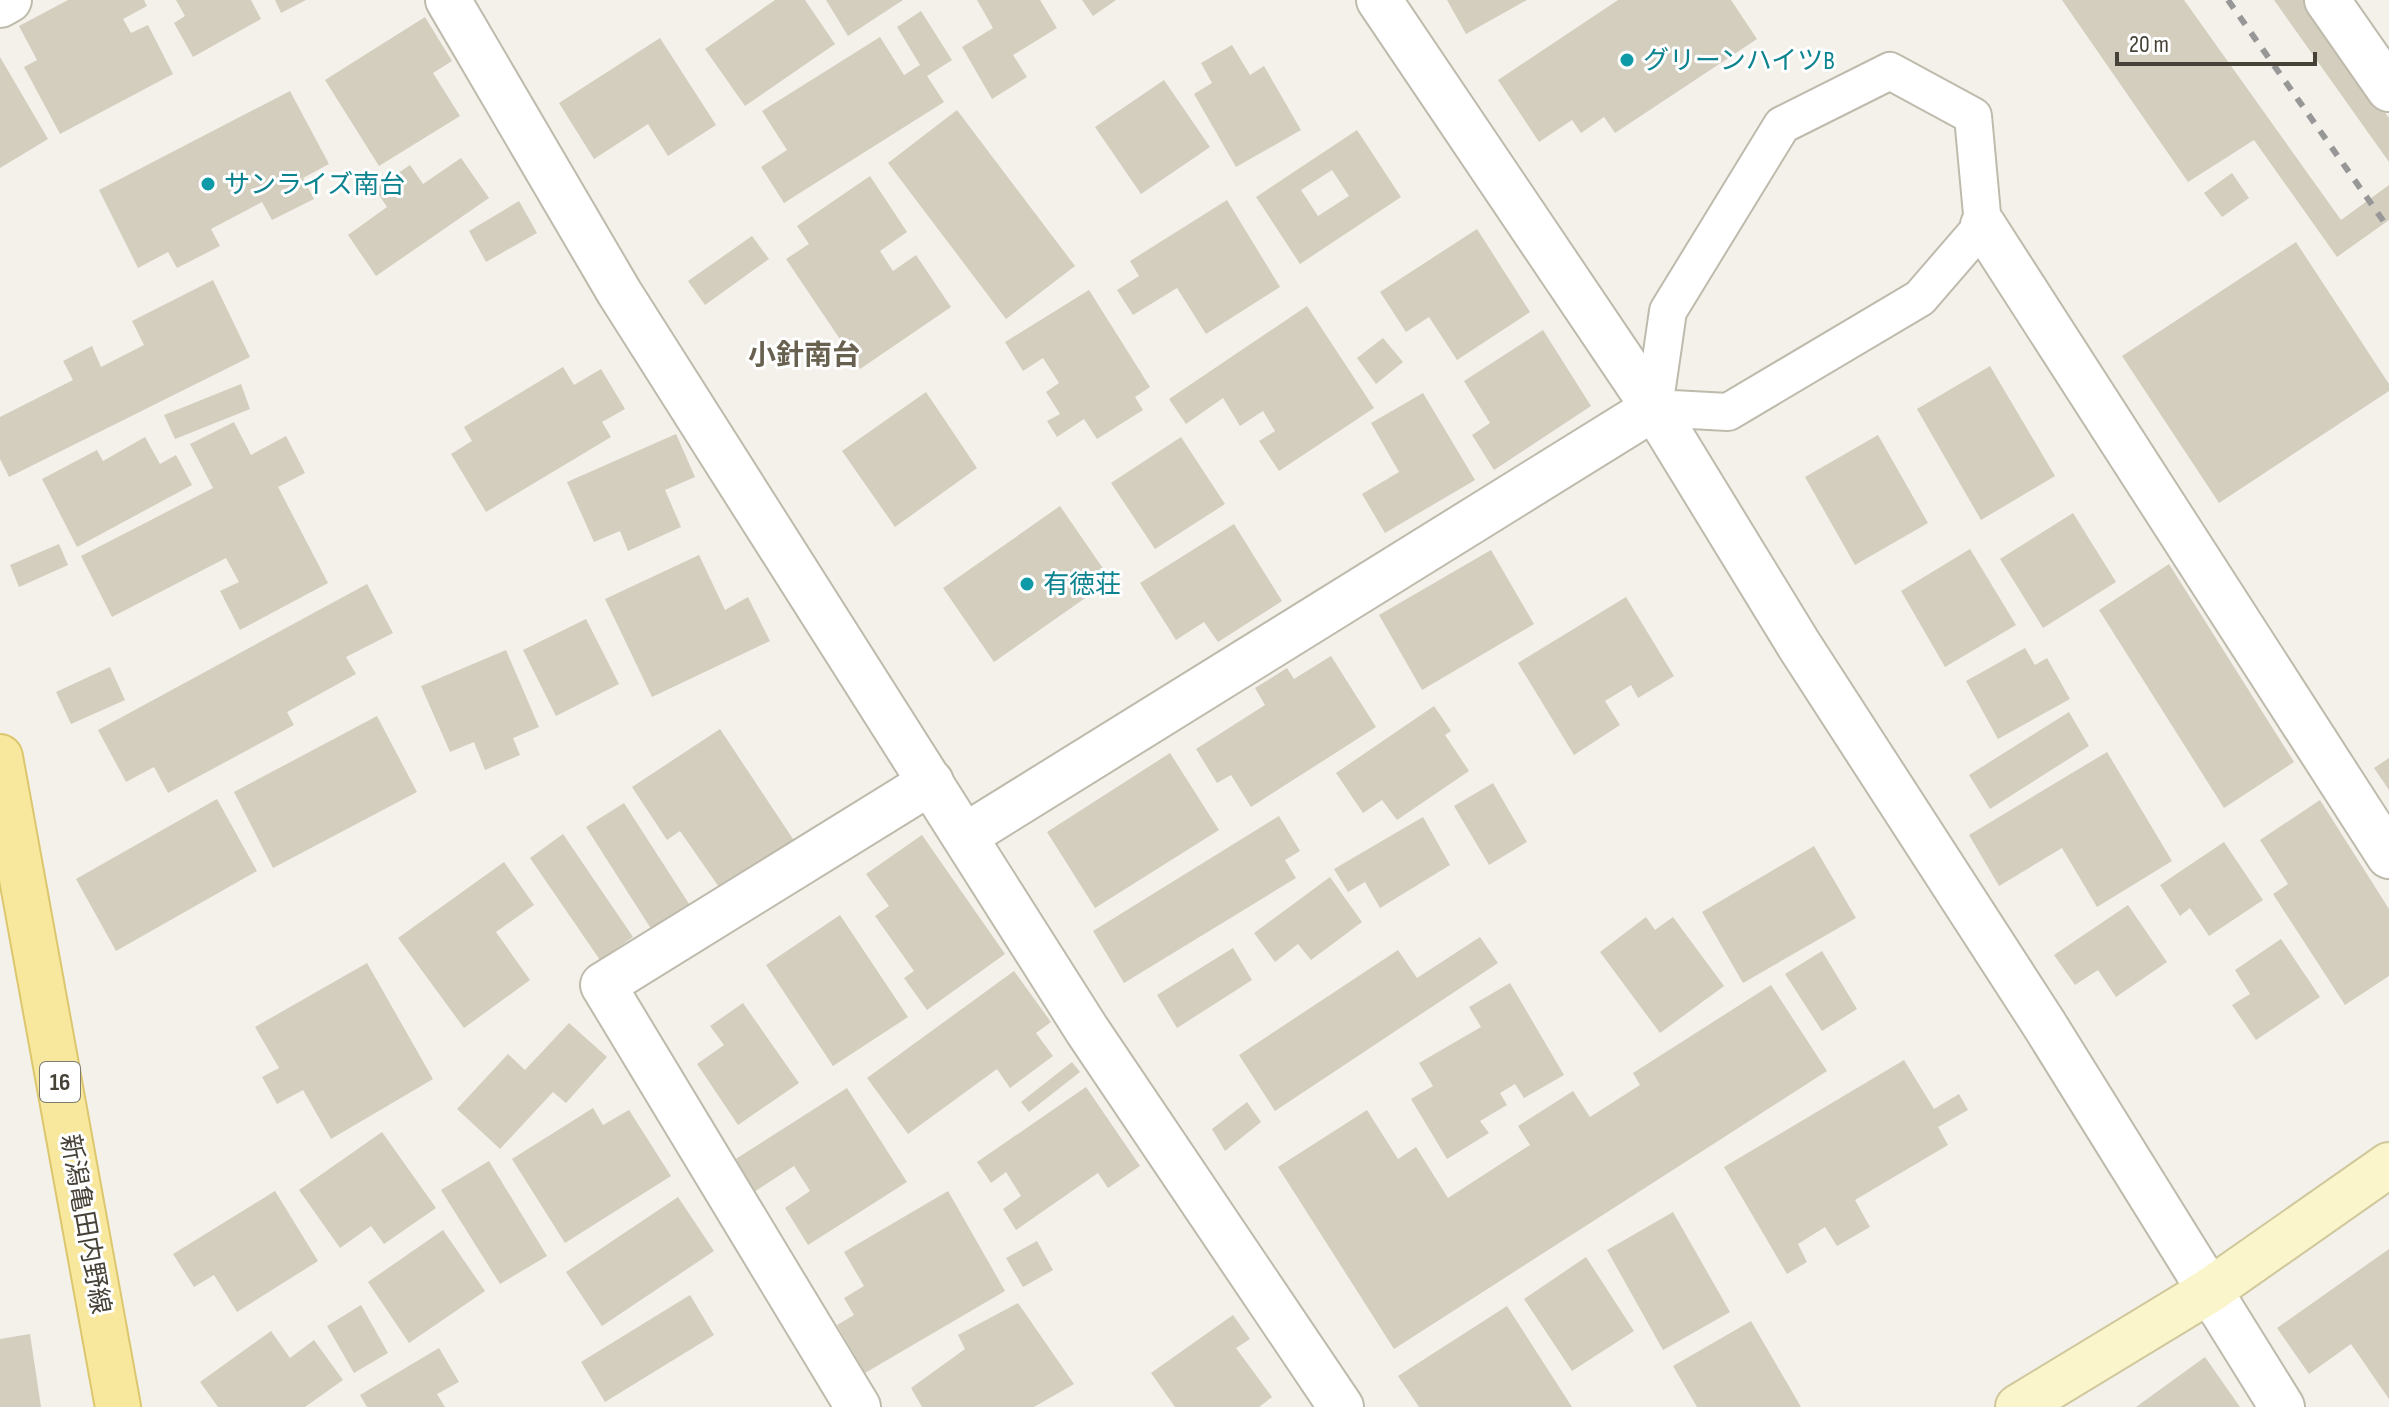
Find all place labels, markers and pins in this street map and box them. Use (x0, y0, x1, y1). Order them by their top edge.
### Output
place label: グリーンハイツB (1643, 46, 1835, 77)
marker: グリーンハイツB (1618, 51, 1636, 69)
place label: サンライズ南台 (224, 170, 405, 201)
marker: サンライズ南台 (199, 175, 217, 193)
place label: 有徳荘 (1043, 570, 1121, 601)
marker: 有徳荘 (1018, 575, 1036, 593)

